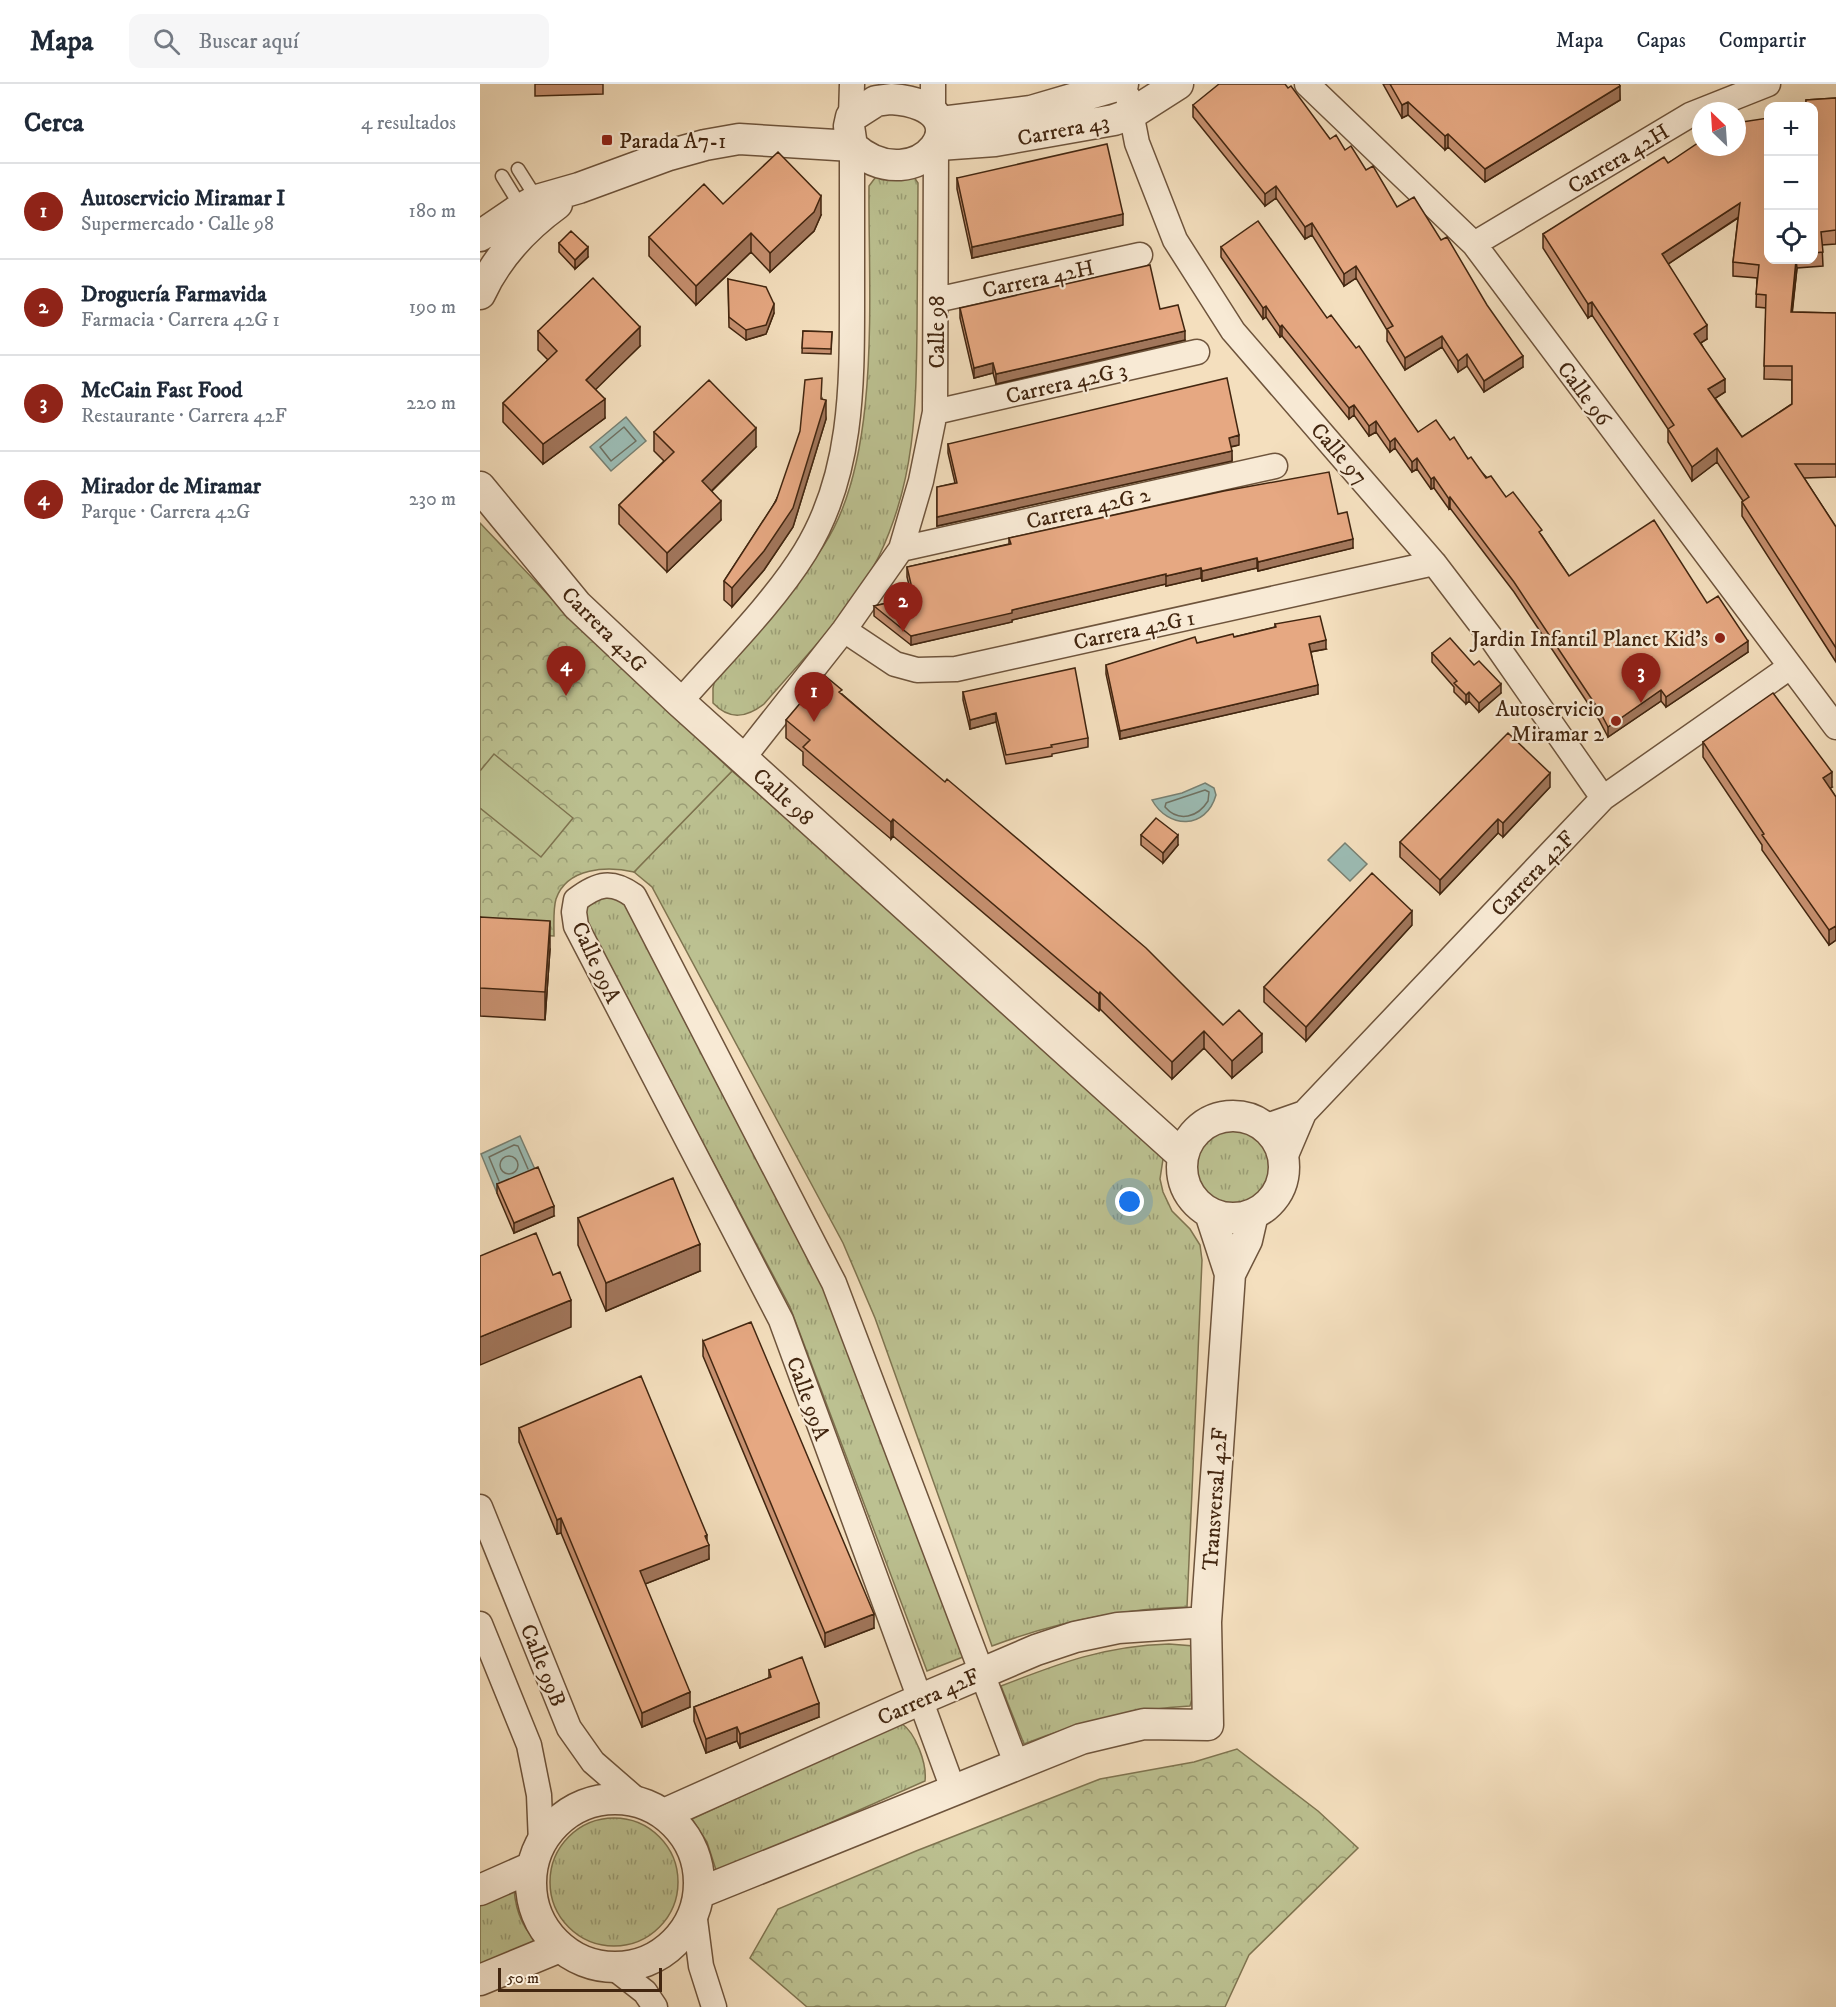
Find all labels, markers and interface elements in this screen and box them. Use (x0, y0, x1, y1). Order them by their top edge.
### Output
search box (129, 14, 549, 68)
text: Mapa (30, 24, 93, 59)
icon: search (150, 25, 183, 58)
text: Buscar aquí (198, 28, 299, 55)
text: Mapa (1556, 28, 1603, 54)
text: Capas (1636, 28, 1686, 54)
text: Compartir (1719, 28, 1806, 54)
north arrow (1692, 102, 1746, 156)
map controls (1764, 102, 1818, 264)
button: + (1764, 102, 1818, 156)
text: Cerca (24, 107, 84, 140)
street label: Carrera 43 (1015, 108, 1111, 153)
text: 4 resultados (361, 111, 456, 136)
street label: Carrera 42H (1563, 118, 1674, 200)
place label: Parada A7-1 (619, 128, 726, 155)
marker: Parada A7-1 (600, 133, 614, 147)
button: − (1764, 156, 1818, 210)
text: Autoservicio Miramar I (81, 185, 285, 212)
text: 1 (40, 199, 47, 224)
text: 180 m (409, 199, 456, 224)
button: locate (1764, 210, 1818, 264)
text: Supermercado · Calle 98 (81, 212, 274, 237)
street label: Carrera 42H (980, 254, 1097, 304)
text: Droguería Farmavida (81, 281, 267, 308)
text: 2 (39, 295, 48, 320)
text: 190 m (409, 295, 456, 320)
street label: Calle 98 (924, 296, 951, 368)
text: Farmacia · Carrera 42G 1 (81, 308, 280, 333)
street label: Carrera 42G 3 (1003, 356, 1130, 411)
street label: Calle 96 (1551, 356, 1618, 433)
text: McCain Fast Food (81, 377, 243, 404)
text: 3 (40, 391, 47, 416)
text: 220 m (406, 391, 456, 416)
text: Restaurante · Carrera 42F (81, 404, 287, 429)
street label: Calle 97 (1305, 417, 1373, 491)
text: Mirador de Miramar (81, 473, 261, 500)
street label: Carrera 42G 2 (1024, 481, 1153, 536)
text: 4 (38, 487, 49, 512)
text: 230 m (409, 487, 456, 512)
text: Parque · Carrera 42G (81, 500, 250, 525)
street label: Carrera 42G (557, 581, 653, 677)
pin: 2 (884, 582, 922, 632)
street label: Carrera 42G 1 (1071, 604, 1197, 656)
place label: Jardin Infantil Planet Kid's (1469, 626, 1708, 653)
marker: Jardin Infantil Planet Kid's (1713, 631, 1727, 645)
pin: 4 (546, 646, 586, 696)
pin: 3 (1622, 654, 1660, 703)
pin: 1 (794, 672, 834, 722)
place label: Autoservicio Miramar 2 (1495, 696, 1604, 748)
marker: Autoservicio Miramar 2 (1609, 714, 1623, 728)
street label: Calle 98 (747, 763, 819, 832)
street label: Carrera 42F (1486, 825, 1581, 923)
street label: Calle 99A (565, 918, 627, 1009)
your location (1115, 1187, 1144, 1216)
street label: Calle 99A (780, 1353, 835, 1445)
street label: Transversal 42F (1197, 1426, 1234, 1571)
street label: Calle 99B (514, 1620, 571, 1711)
street label: Carrera 42F (873, 1663, 984, 1732)
scale bar (498, 1965, 662, 1992)
text: 50 m (507, 1968, 539, 1988)

